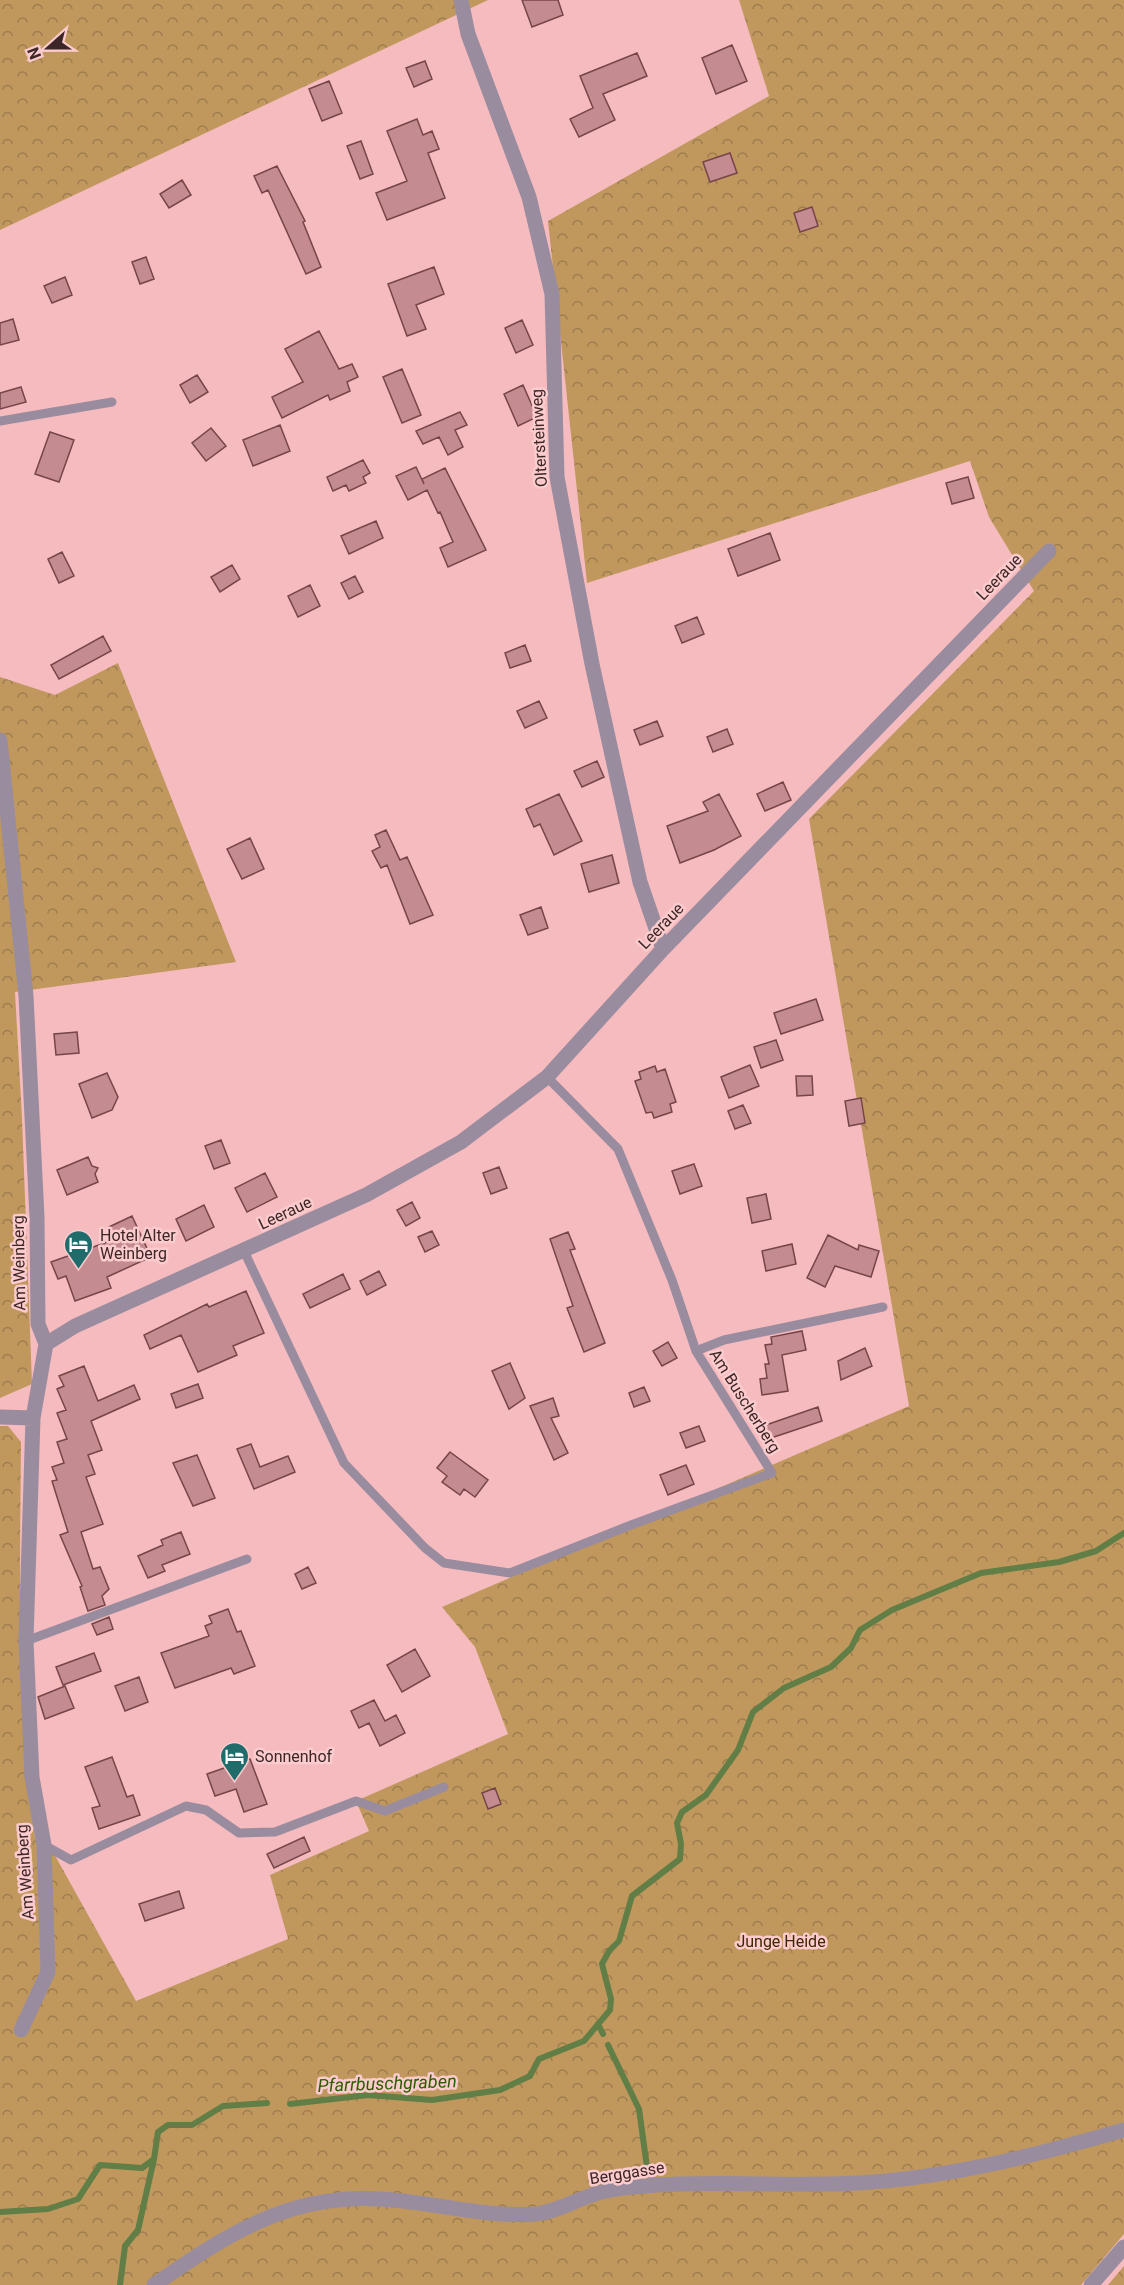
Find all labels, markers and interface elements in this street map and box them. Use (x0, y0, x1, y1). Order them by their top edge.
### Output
north arrow (18, 18, 78, 78)
text: N (24, 45, 45, 62)
street label: Oltersteinweg (527, 388, 551, 488)
street label: Leeraue (972, 550, 1026, 604)
street label: Leeraue (634, 899, 688, 953)
street label: Leeraue (255, 1192, 315, 1234)
street label: Am Weinberg (9, 1215, 29, 1311)
place label: Hotel Alter Weinberg (100, 1226, 176, 1263)
hotel icon: Hotel Alter Weinberg (63, 1228, 95, 1270)
street label: Am Buscherberg (706, 1346, 784, 1456)
hotel icon: Sonnenhof (218, 1740, 250, 1782)
place label: Sonnenhof (255, 1747, 333, 1766)
street label: Am Weinberg (12, 1824, 38, 1920)
park label: Junge Heide (736, 1932, 826, 1951)
water label: Pfarrbuschgraben (317, 2070, 457, 2096)
street label: Berggasse (588, 2158, 666, 2188)

